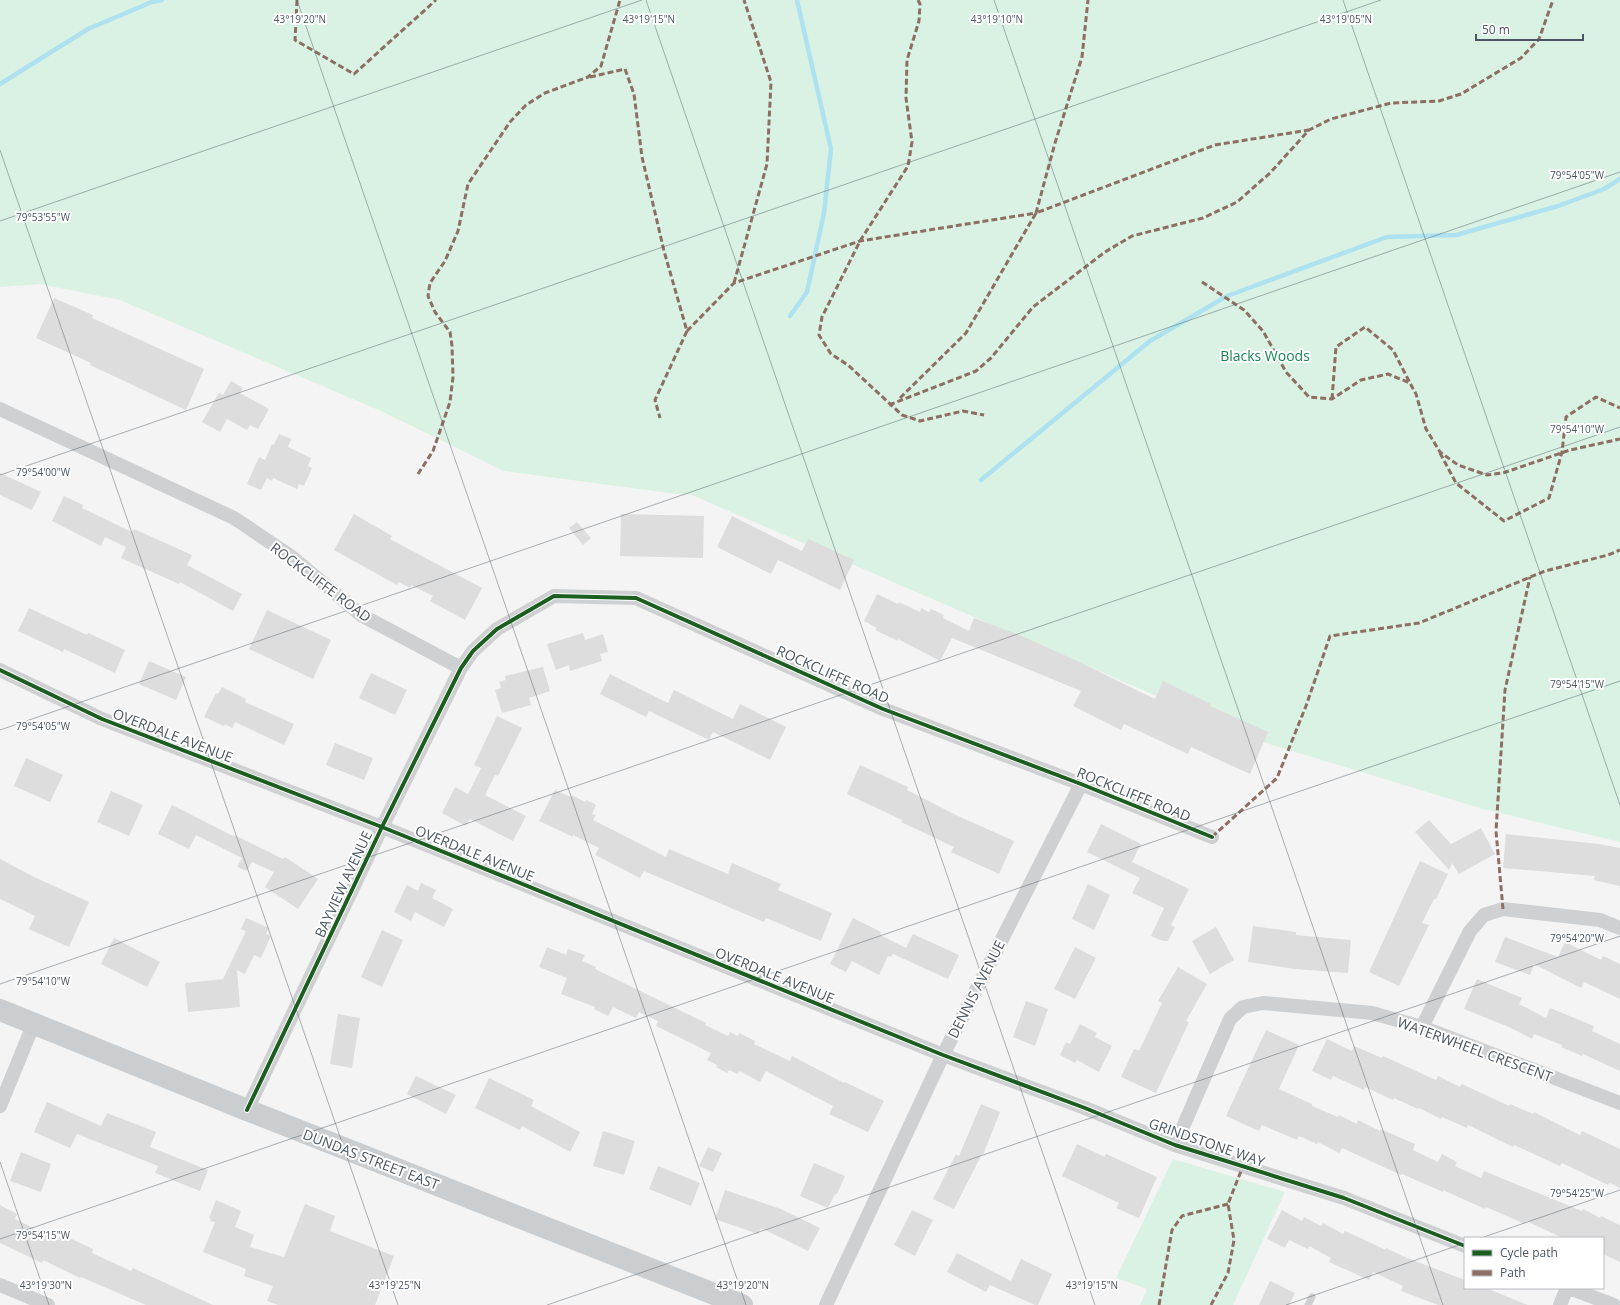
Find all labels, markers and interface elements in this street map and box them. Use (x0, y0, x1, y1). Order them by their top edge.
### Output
text: 43°19'20"N (274, 12, 326, 26)
text: 43°19'15"N (623, 12, 675, 26)
text: 43°19'10"N (971, 12, 1023, 26)
text: 43°19'05"N (1320, 12, 1372, 26)
scale bar (1476, 16, 1583, 42)
text: 50 m (1482, 21, 1510, 38)
text: 79°54'05"W (1550, 168, 1605, 182)
text: 79°53'55"W (16, 210, 71, 224)
park label: Blacks Woods (1220, 346, 1310, 365)
text: 79°54'10"W (1550, 422, 1605, 436)
text: 79°54'00"W (16, 465, 71, 479)
street label: ROCKCLIFFE ROAD (267, 538, 375, 626)
street label: ROCKCLIFFE ROAD (774, 641, 892, 707)
text: 79°54'15"W (1550, 677, 1605, 691)
street label: OVERDALE AVENUE (110, 703, 236, 767)
text: 79°54'05"W (16, 719, 71, 733)
street label: ROCKCLIFFE ROAD (1074, 762, 1194, 826)
street label: OVERDALE AVENUE (413, 820, 537, 886)
street label: BAYVIEW AVENUE (310, 827, 376, 941)
text: 79°54'20"W (1550, 931, 1605, 945)
street label: DENNIS AVENUE (943, 937, 1009, 1041)
street label: OVERDALE AVENUE (713, 942, 837, 1008)
text: 79°54'10"W (16, 974, 71, 988)
street label: WATERWHEEL CRESCENT (1395, 1012, 1555, 1086)
street label: GRINDSTONE WAY (1147, 1113, 1268, 1171)
street label: DUNDAS STREET EAST (300, 1124, 442, 1194)
text: 79°54'25"W (1550, 1186, 1605, 1200)
text: 79°54'15"W (16, 1228, 71, 1242)
legend (1464, 1237, 1604, 1289)
text: Cycle path (1500, 1244, 1558, 1261)
text: Path (1500, 1264, 1526, 1281)
text: 43°19'30"N (20, 1278, 72, 1292)
text: 43°19'25"N (369, 1278, 421, 1292)
text: 43°19'20"N (717, 1278, 769, 1292)
text: 43°19'15"N (1066, 1278, 1118, 1292)

